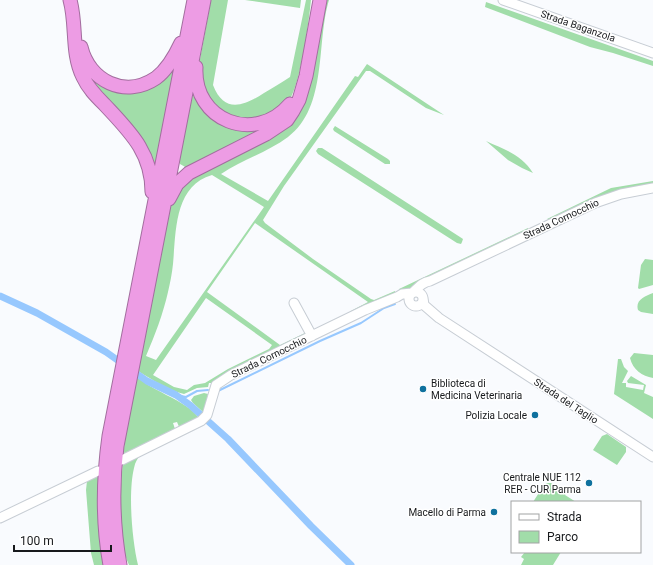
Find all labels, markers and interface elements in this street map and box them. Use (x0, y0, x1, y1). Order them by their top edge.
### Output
street label: Strada Baganzola (539, 8, 617, 44)
street label: Strada Cornocchio (521, 196, 601, 241)
street label: Strada Cornocchio (230, 334, 309, 380)
street label: Strada del Taglio (532, 376, 600, 426)
place label: Biblioteca di Medicina Veterinaria (431, 378, 522, 401)
marker: Biblioteca di Medicina Veterinaria (418, 384, 428, 394)
place label: Polizia Locale (465, 410, 527, 421)
marker: Polizia Locale (530, 410, 540, 420)
place label: Centrale NUE 112 RER - CUR Parma (503, 472, 581, 495)
marker: Centrale NUE 112 RER - CUR Parma (584, 478, 594, 488)
legend (511, 501, 641, 553)
place label: Macello di Parma (408, 507, 486, 518)
marker: Macello di Parma (489, 507, 499, 517)
text: Strada (547, 510, 582, 524)
scale bar (14, 527, 111, 553)
text: Parco (547, 530, 578, 544)
text: 100 m (20, 534, 54, 548)

